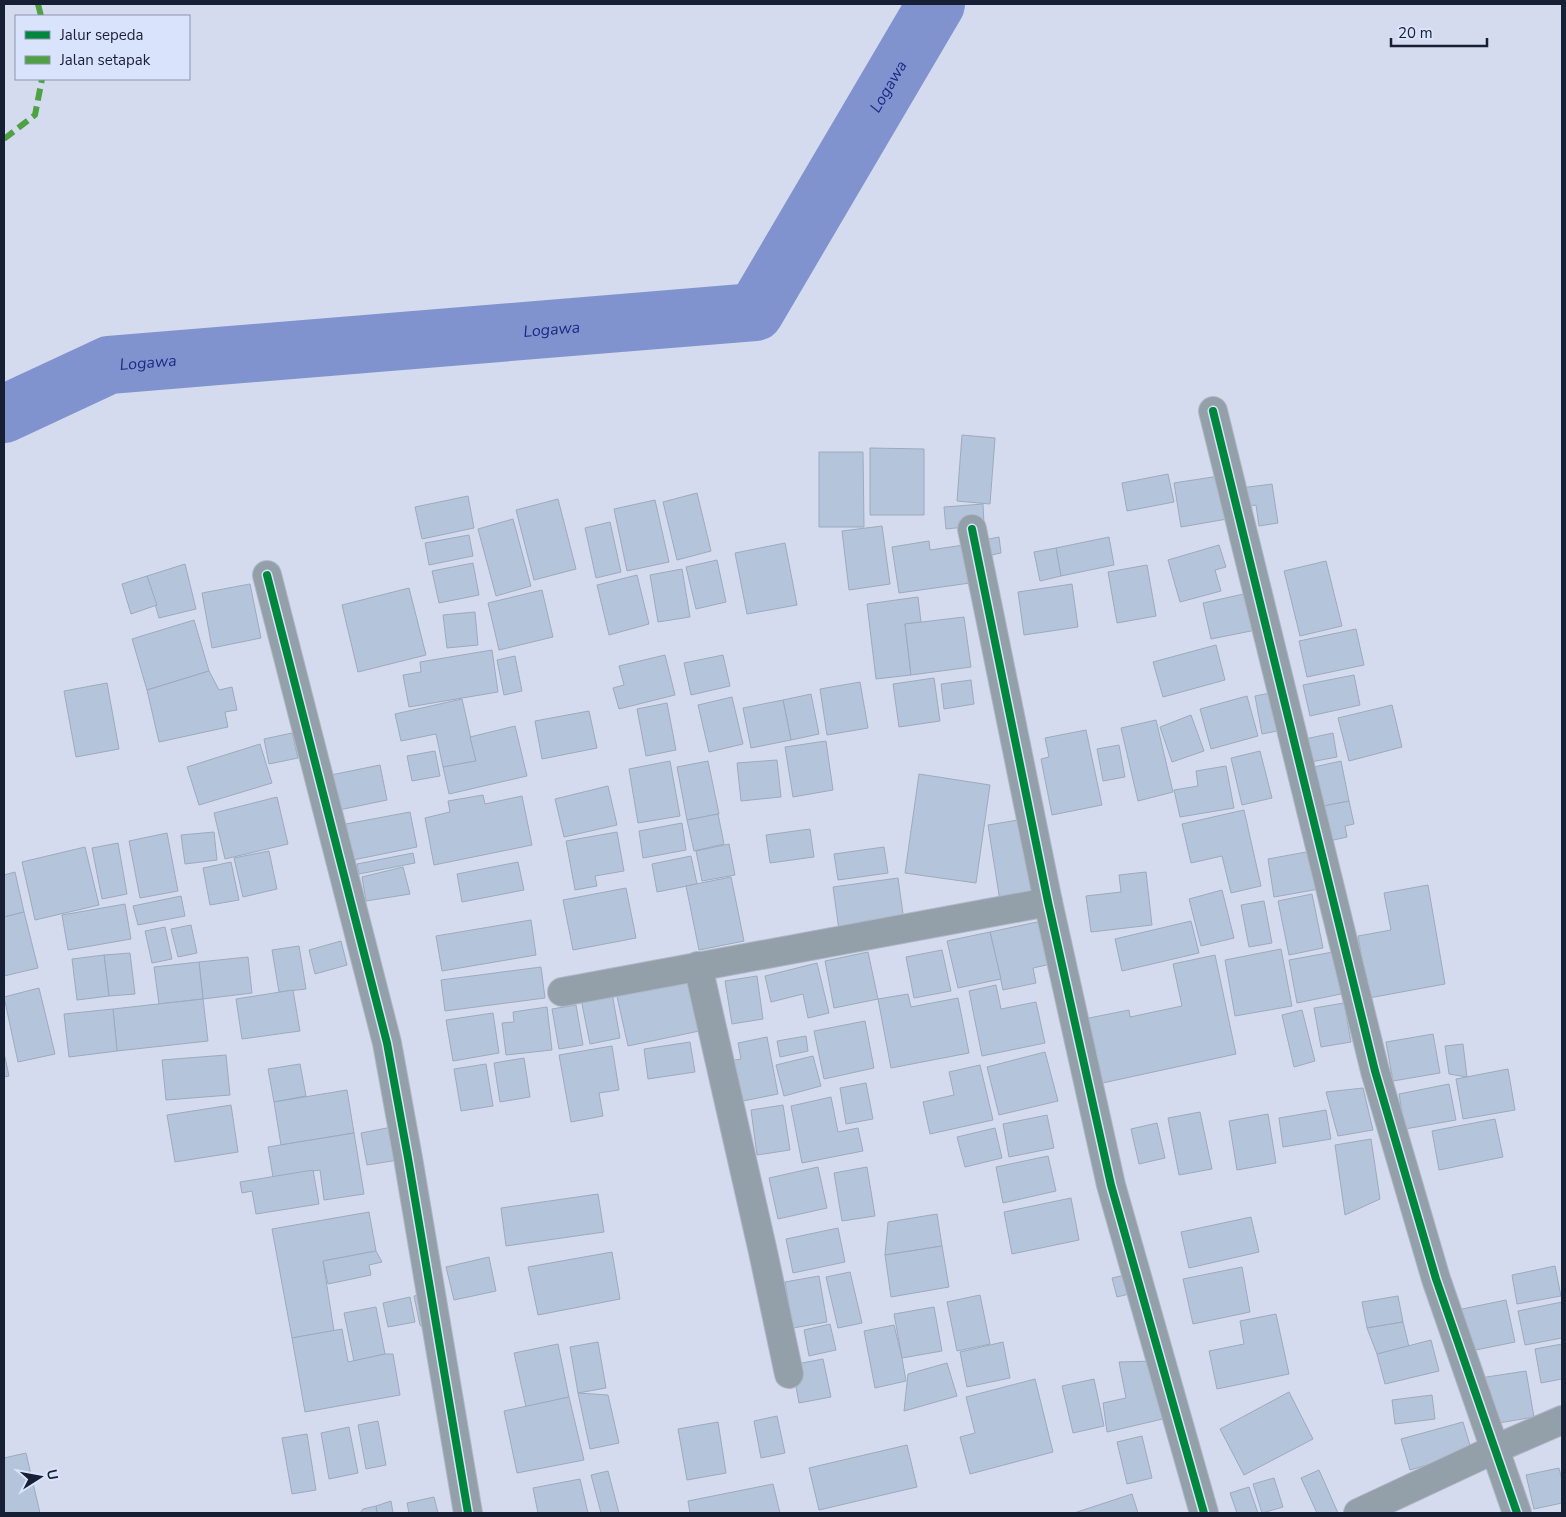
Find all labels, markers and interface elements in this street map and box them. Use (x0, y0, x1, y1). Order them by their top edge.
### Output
legend (15, 15, 190, 80)
scale bar (1391, 15, 1487, 47)
text: 20 m (1398, 23, 1433, 43)
text: Jalur sepeda (59, 25, 144, 45)
text: Jalan setapak (59, 50, 151, 70)
water label: Logawa (865, 56, 913, 117)
water label: Logawa (522, 316, 581, 343)
water label: Logawa (119, 349, 177, 376)
north arrow (15, 1452, 65, 1502)
text: U (42, 1468, 63, 1482)

